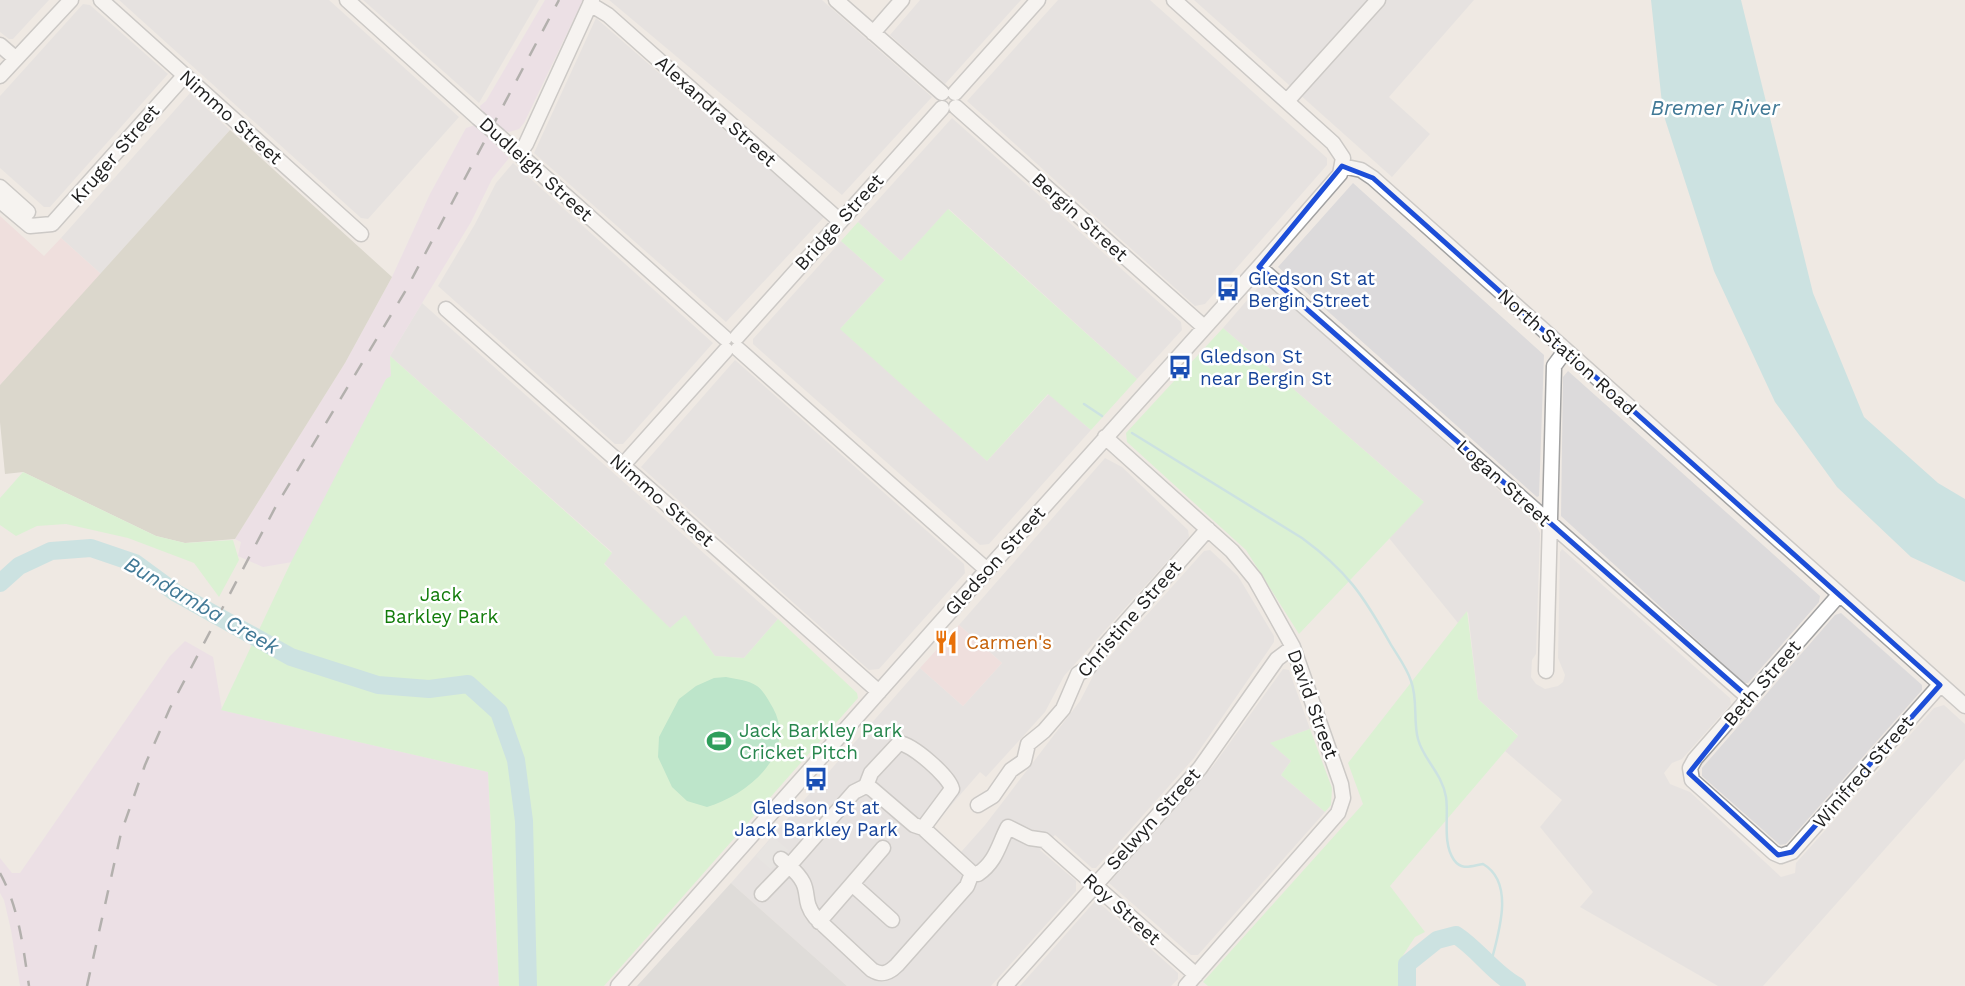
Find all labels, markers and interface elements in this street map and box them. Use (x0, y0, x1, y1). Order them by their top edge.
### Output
street label: Alexandra Street (651, 51, 781, 171)
street label: Nimmo Street (175, 65, 287, 169)
water label: Bremer River (1650, 95, 1780, 120)
street label: Kruger Street (66, 100, 164, 208)
street label: Dudleigh Street (475, 112, 597, 226)
street label: Bergin Street (1027, 168, 1133, 266)
street label: Bridge Street (790, 169, 888, 275)
place label: Gledson St at Bergin Street (1248, 267, 1375, 312)
bus stop icon: Gledson St at Bergin Street (1214, 275, 1242, 303)
street label: North Station Road (1493, 284, 1641, 420)
place label: Gledson St near Bergin St (1200, 345, 1332, 390)
bus stop icon: Gledson St near Bergin St (1166, 353, 1194, 381)
street label: Logan Street (1452, 435, 1556, 531)
street label: Nimmo Street (605, 449, 719, 551)
street label: Gledson Street (940, 502, 1050, 620)
water label: Bundamba Creek (120, 551, 284, 660)
street label: Christine Street (1072, 556, 1186, 682)
park label: Jack Barkley Park (384, 583, 499, 628)
restaurant icon: Carmen's (932, 628, 960, 656)
place label: Carmen's (966, 631, 1052, 654)
street label: Beth Street (1718, 635, 1806, 731)
street label: David Street (1283, 646, 1343, 762)
street label: Winifred Street (1808, 711, 1918, 833)
place label: Jack Barkley Park Cricket Pitch (739, 719, 903, 764)
sports icon: Jack Barkley Park Cricket Pitch (705, 727, 733, 755)
street label: Selwyn Street (1101, 763, 1205, 875)
bus stop icon: Gledson St at Jack Barkley Park (802, 765, 830, 793)
place label: Gledson St at Jack Barkley Park (734, 796, 898, 841)
street label: Roy Street (1078, 868, 1166, 950)

